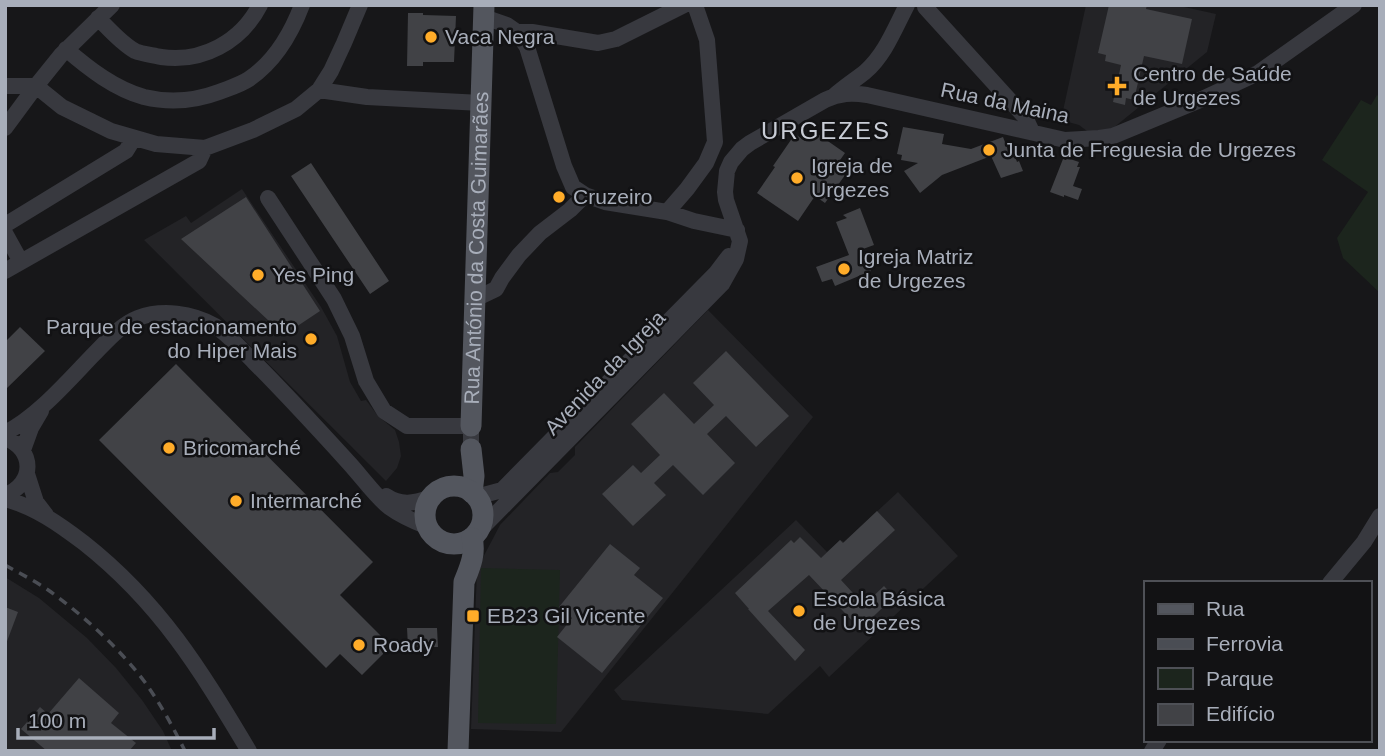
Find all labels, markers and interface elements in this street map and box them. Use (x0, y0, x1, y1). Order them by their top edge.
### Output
place label: Vaca Negra (445, 25, 555, 48)
marker: Vaca Negra (423, 29, 439, 45)
place label: Centro de Saúde de Urgezes (1133, 62, 1292, 109)
marker: Centro de Saúde de Urgezes (1107, 76, 1127, 96)
street label: Rua da Maina (939, 78, 1072, 127)
street label: Rua António da Costa Guimarães (460, 91, 492, 405)
district label: URGEZES (761, 117, 891, 144)
place label: Junta de Freguesia de Urgezes (1003, 138, 1296, 161)
marker: Junta de Freguesia de Urgezes (981, 142, 997, 158)
place label: Igreja de Urgezes (811, 154, 893, 201)
marker: Igreja de Urgezes (789, 170, 805, 186)
place label: Cruzeiro (573, 185, 652, 208)
marker: Cruzeiro (551, 189, 567, 205)
place label: Igreja Matriz de Urgezes (858, 245, 974, 292)
marker: Igreja Matriz de Urgezes (836, 261, 852, 277)
place label: Yes Ping (272, 263, 354, 286)
marker: Yes Ping (250, 267, 266, 283)
street label: Avenida da Igreja (540, 306, 670, 439)
place label: Parque de estacionamento do Hiper Mais (46, 315, 297, 362)
marker: Parque de estacionamento do Hiper Mais (303, 331, 319, 347)
place label: Bricomarché (183, 436, 301, 459)
marker: Bricomarché (161, 440, 177, 456)
place label: Intermarché (250, 489, 362, 512)
marker: Intermarché (228, 493, 244, 509)
legend (1144, 581, 1371, 742)
place label: Escola Básica de Urgezes (813, 587, 945, 634)
text: Rua (1206, 597, 1245, 620)
marker: Escola Básica de Urgezes (791, 603, 807, 619)
place label: EB23 Gil Vicente (487, 604, 645, 627)
marker: EB23 Gil Vicente (465, 608, 481, 624)
text: Ferrovia (1206, 632, 1283, 655)
place label: Roady (373, 633, 434, 656)
marker: Roady (351, 637, 367, 653)
text: Parque (1206, 667, 1274, 690)
scale bar (18, 696, 214, 740)
text: Edifício (1206, 702, 1275, 725)
text: 100 m (28, 709, 86, 732)

